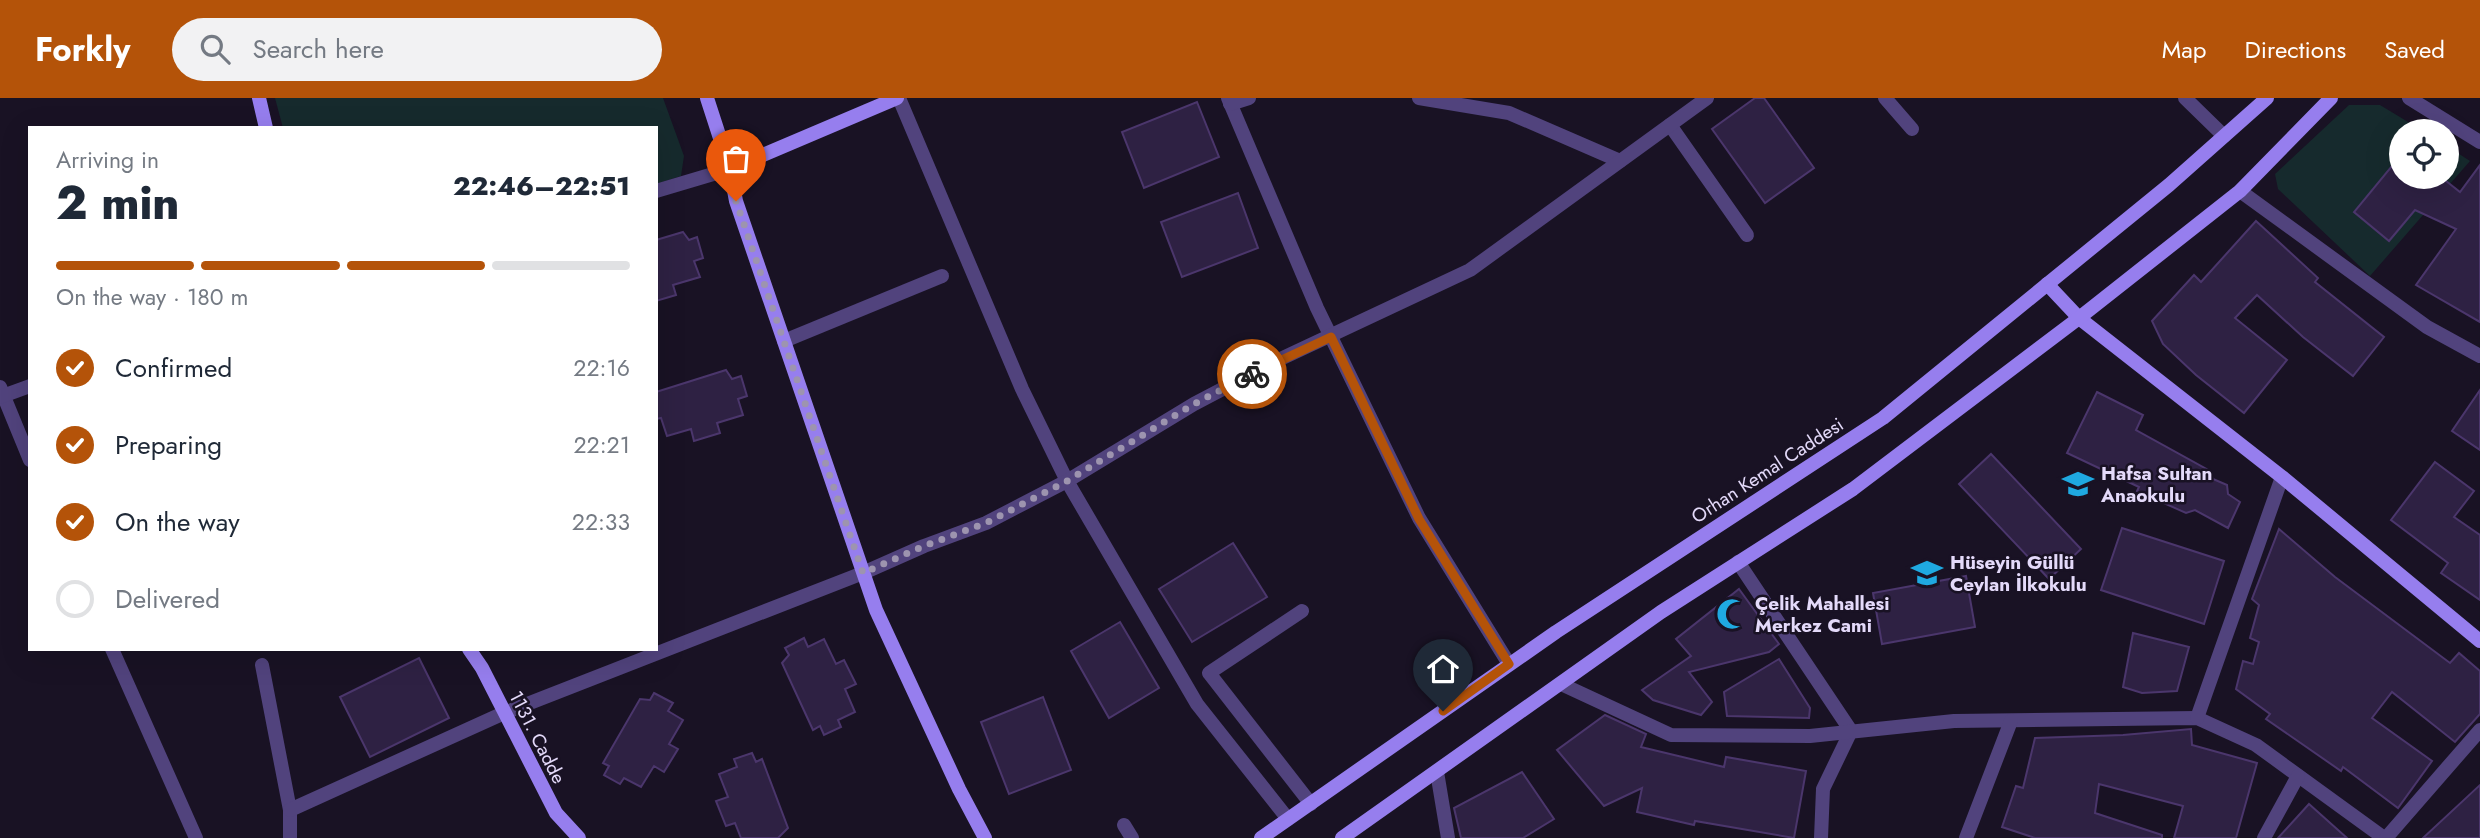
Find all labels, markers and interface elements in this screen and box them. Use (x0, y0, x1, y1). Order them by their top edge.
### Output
search box (172, 18, 662, 81)
text: Forkly (35, 26, 130, 73)
icon: search (196, 30, 234, 68)
text: Search here (252, 30, 384, 68)
text: Map (2162, 32, 2207, 67)
text: Directions (2245, 32, 2346, 67)
text: Saved (2384, 32, 2445, 67)
map controls (2389, 119, 2459, 189)
button: locate (2389, 119, 2459, 189)
pin (706, 129, 766, 201)
icon: bag (717, 140, 755, 178)
text: Arriving in (56, 143, 159, 177)
text: 22:46–22:51 (453, 167, 630, 205)
text: 2 min (56, 170, 180, 236)
text: On the way · 180 m (56, 280, 248, 314)
courier (1217, 339, 1287, 409)
icon: check (56, 349, 94, 387)
text: Confirmed (115, 349, 232, 387)
text: 22:16 (573, 351, 630, 385)
icon: bike (1233, 355, 1271, 393)
street label: Orhan Kemal Caddesi (1686, 411, 1849, 530)
icon: check (56, 426, 94, 464)
text: Preparing (115, 426, 222, 464)
text: 22:21 (573, 428, 630, 462)
place label: Hafsa Sultan Anaokulu (2100, 460, 2212, 509)
school or university icon: Hafsa Sultan Anaokulu (2061, 467, 2095, 501)
icon: check (56, 503, 94, 541)
text: On the way (115, 503, 240, 541)
text: 22:33 (572, 505, 630, 539)
place label: Hüseyin Güllü Ceylan İlkokulu (1950, 549, 2087, 598)
school or university icon: Hüseyin Güllü Ceylan İlkokulu (1910, 556, 1944, 590)
text: Delivered (115, 580, 220, 618)
place label: Çelik Mahallesi Merkez Cami (1755, 590, 1890, 639)
mosque icon: Çelik Mahallesi Merkez Cami (1715, 597, 1749, 631)
pin (1413, 639, 1473, 711)
icon: home (1424, 650, 1462, 688)
street label: 1131. Cadde (503, 686, 573, 789)

